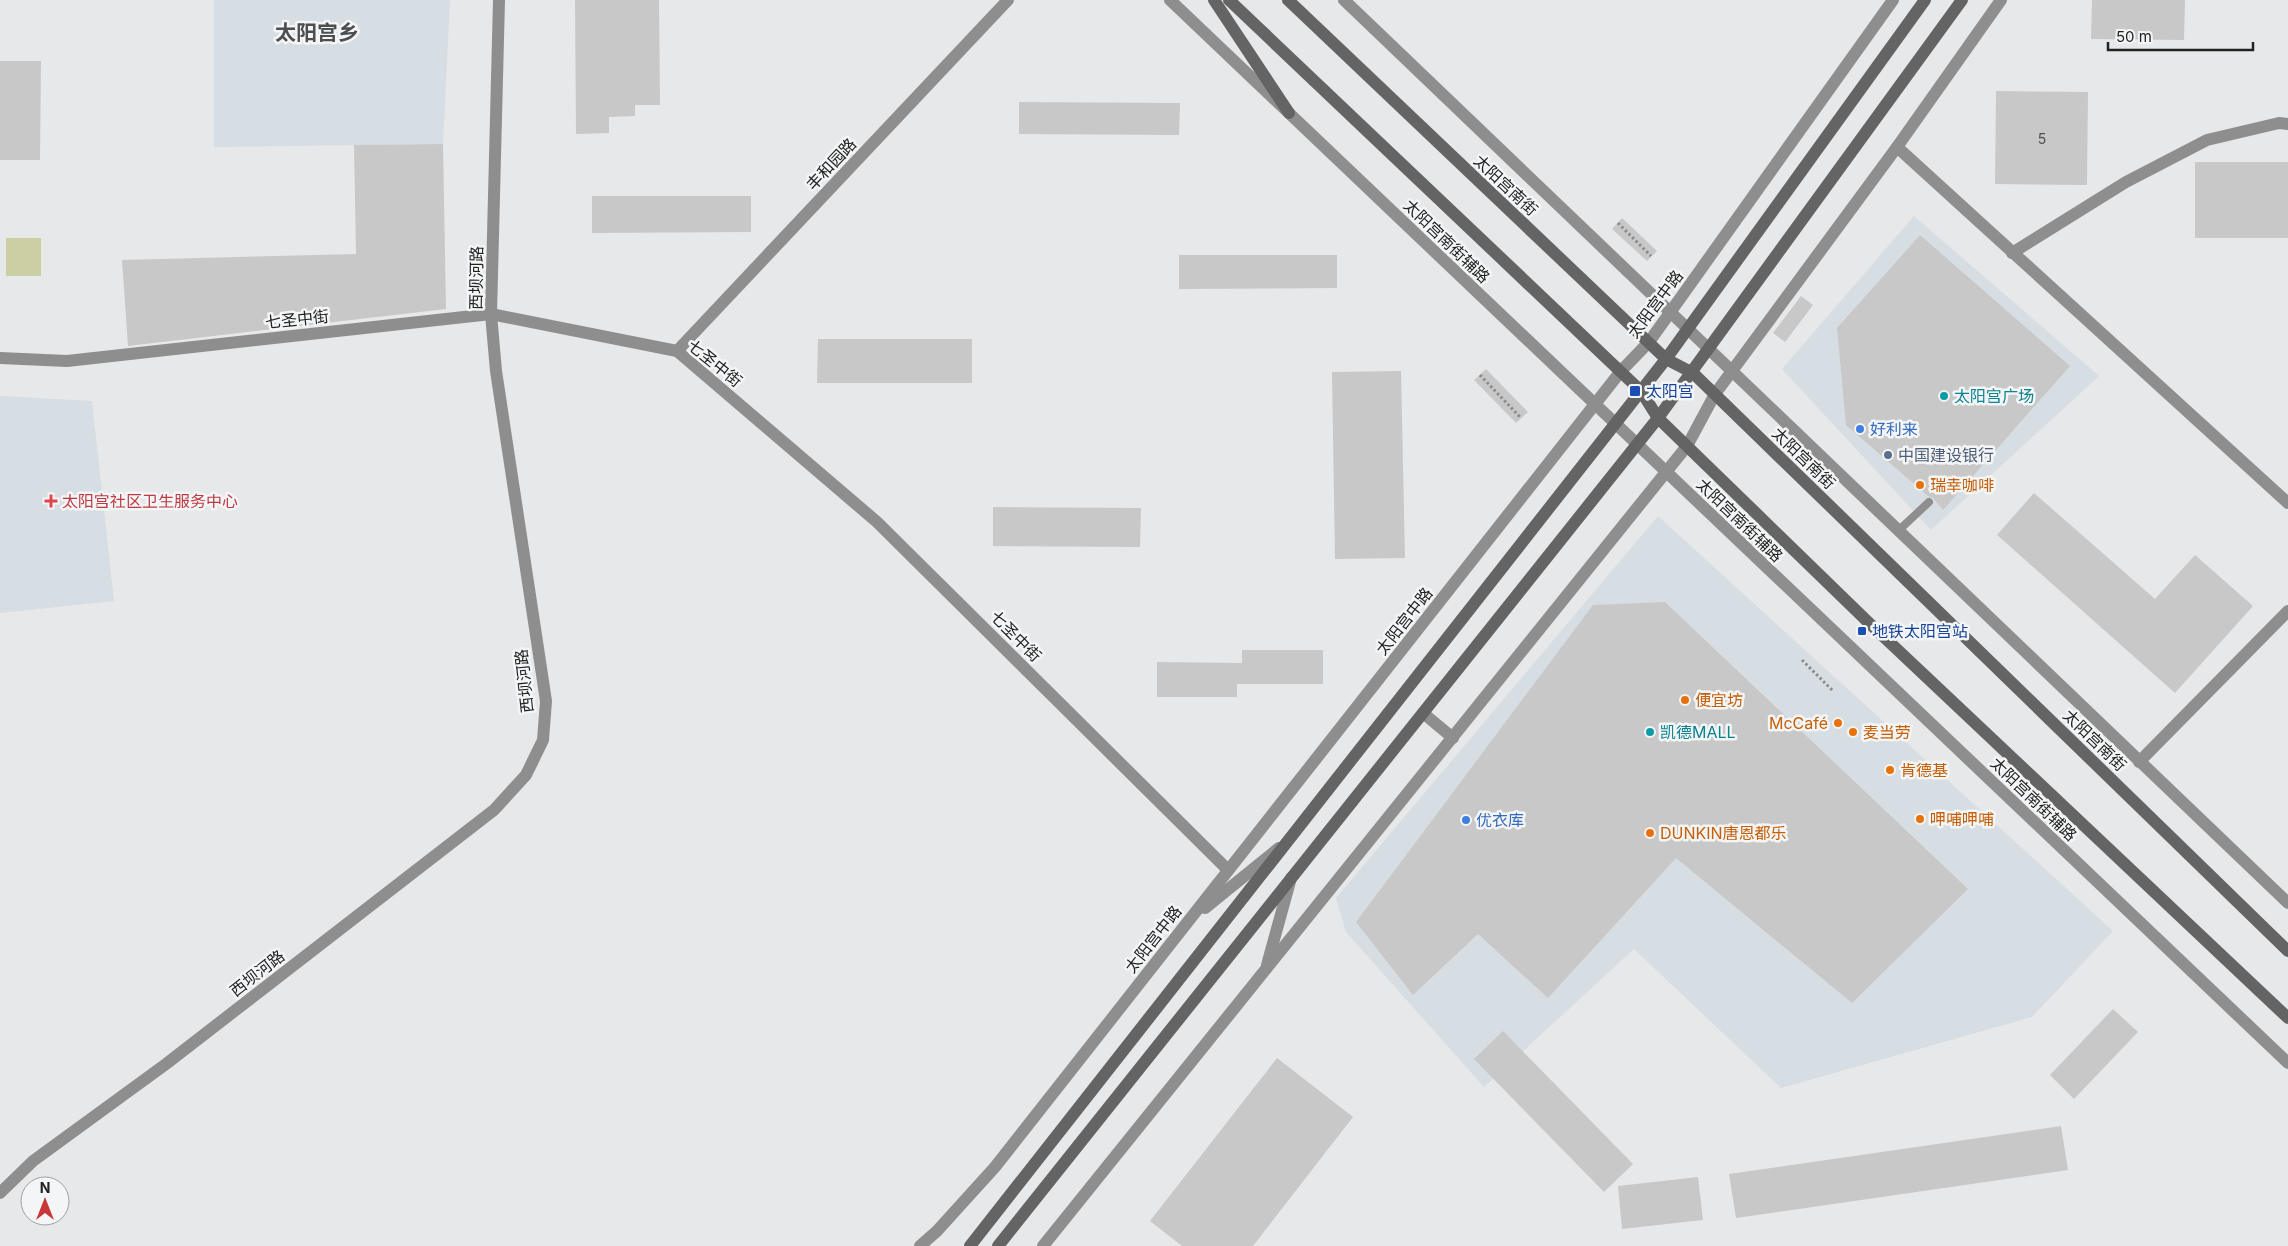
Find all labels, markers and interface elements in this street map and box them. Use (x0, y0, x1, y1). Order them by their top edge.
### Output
district label: 太阳宫乡 (275, 20, 359, 45)
scale bar (2108, 20, 2253, 52)
text: 50 m (2116, 27, 2152, 46)
house number: 5 (2038, 130, 2046, 147)
street label: 丰和园路 (802, 134, 860, 194)
street label: 太阳宫南街 (1470, 150, 1542, 220)
street label: 太阳宫南街辅路 (1400, 195, 1494, 287)
street label: 西坝河路 (465, 246, 487, 310)
street label: 太阳宫中路 (1623, 266, 1687, 342)
street label: 七圣中街 (264, 306, 330, 332)
street label: 七圣中街 (684, 335, 746, 391)
place label: 太阳宫 (1646, 381, 1694, 401)
marker: 太阳宫 (1628, 384, 1642, 398)
place label: 太阳宫广场 (1954, 386, 2034, 406)
marker: 太阳宫广场 (1938, 390, 1950, 402)
place label: 好利来 (1870, 419, 1918, 439)
street label: 太阳宫南街 (1768, 423, 1840, 493)
marker: 好利来 (1854, 423, 1866, 435)
place label: 中国建设银行 (1898, 445, 1994, 465)
marker: 中国建设银行 (1882, 449, 1894, 461)
street label: 太阳宫南街辅路 (1693, 474, 1787, 566)
place label: 瑞幸咖啡 (1930, 475, 1994, 495)
marker: 瑞幸咖啡 (1914, 479, 1926, 491)
place label: 太阳宫社区卫生服务中心 (62, 491, 238, 511)
marker: 太阳宫社区卫生服务中心 (44, 494, 58, 508)
street label: 太阳宫中路 (1371, 583, 1437, 659)
street label: 七圣中街 (986, 606, 1046, 666)
place label: 地铁太阳宫站 (1872, 621, 1968, 641)
marker: 地铁太阳宫站 (1856, 625, 1868, 637)
street label: 西坝河路 (511, 648, 537, 714)
place label: 便宜坊 (1695, 690, 1743, 710)
marker: 便宜坊 (1679, 694, 1691, 706)
street label: 太阳宫南街 (2059, 705, 2131, 775)
place label: McCafé (1769, 713, 1828, 733)
marker: McCafé (1832, 717, 1844, 729)
place label: 凯德MALL (1660, 722, 1736, 742)
place label: 麦当劳 (1863, 722, 1911, 742)
marker: 凯德MALL (1644, 726, 1656, 738)
marker: 麦当劳 (1847, 726, 1859, 738)
street label: 太阳宫南街辅路 (1987, 753, 2081, 845)
place label: 肯德基 (1900, 760, 1948, 780)
marker: 肯德基 (1884, 764, 1896, 776)
place label: 呷哺呷哺 (1930, 809, 1994, 829)
place label: 优衣库 (1476, 810, 1524, 830)
marker: 呷哺呷哺 (1914, 813, 1926, 825)
marker: 优衣库 (1460, 814, 1472, 826)
place label: DUNKIN唐恩都乐 (1660, 823, 1787, 843)
marker: DUNKIN唐恩都乐 (1644, 827, 1656, 839)
street label: 太阳宫中路 (1120, 901, 1186, 977)
street label: 西坝河路 (226, 945, 288, 1001)
north arrow (20, 1176, 70, 1226)
text: N (40, 1179, 50, 1196)

